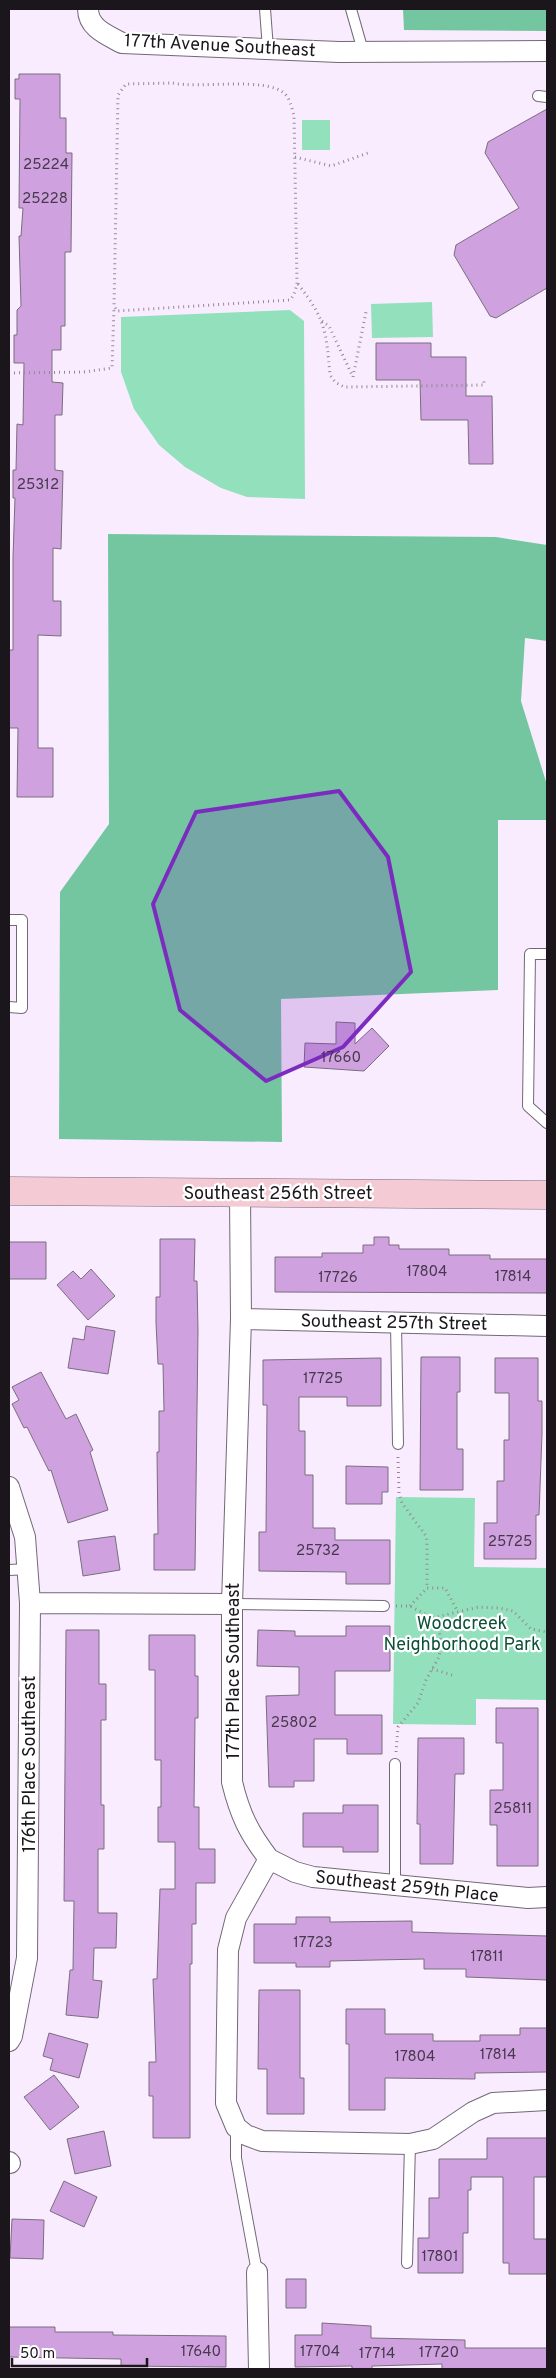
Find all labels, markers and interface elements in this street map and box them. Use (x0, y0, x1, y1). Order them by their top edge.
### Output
street label: 177th Avenue Southeast (124, 30, 316, 63)
house number: 25224 (23, 156, 69, 175)
house number: 25228 (22, 190, 68, 209)
house number: 25312 (17, 476, 59, 495)
house number: 17660 (321, 1049, 361, 1068)
street label: Southeast 256th Street (183, 1183, 373, 1206)
house number: 17804 (407, 1263, 447, 1282)
house number: 17814 (495, 1268, 531, 1287)
house number: 17726 (318, 1269, 358, 1288)
street label: Southeast 257th Street (300, 1310, 488, 1337)
house number: 17725 (303, 1370, 343, 1389)
house number: 25725 (488, 1533, 532, 1552)
house number: 25732 (296, 1542, 340, 1561)
street label: 177th Place Southeast (223, 1583, 246, 1759)
park label: Woodcreek Neighborhood Park (383, 1613, 541, 1657)
street label: 176th Place Southeast (19, 1675, 42, 1853)
house number: 25802 (271, 1714, 317, 1733)
house number: 25811 (494, 1800, 532, 1819)
street label: Southeast 259th Place (314, 1866, 500, 1909)
house number: 17723 (293, 1934, 333, 1953)
house number: 17811 (470, 1948, 504, 1967)
house number: 17814 (480, 2046, 516, 2065)
house number: 17804 (395, 2048, 435, 2067)
house number: 17801 (421, 2248, 459, 2267)
scale bar (12, 2336, 148, 2368)
house number: 17640 (181, 2343, 221, 2362)
house number: 17704 (300, 2343, 340, 2362)
house number: 17720 (419, 2344, 459, 2363)
text: 50 m (20, 2345, 55, 2364)
house number: 17714 (359, 2345, 395, 2364)

